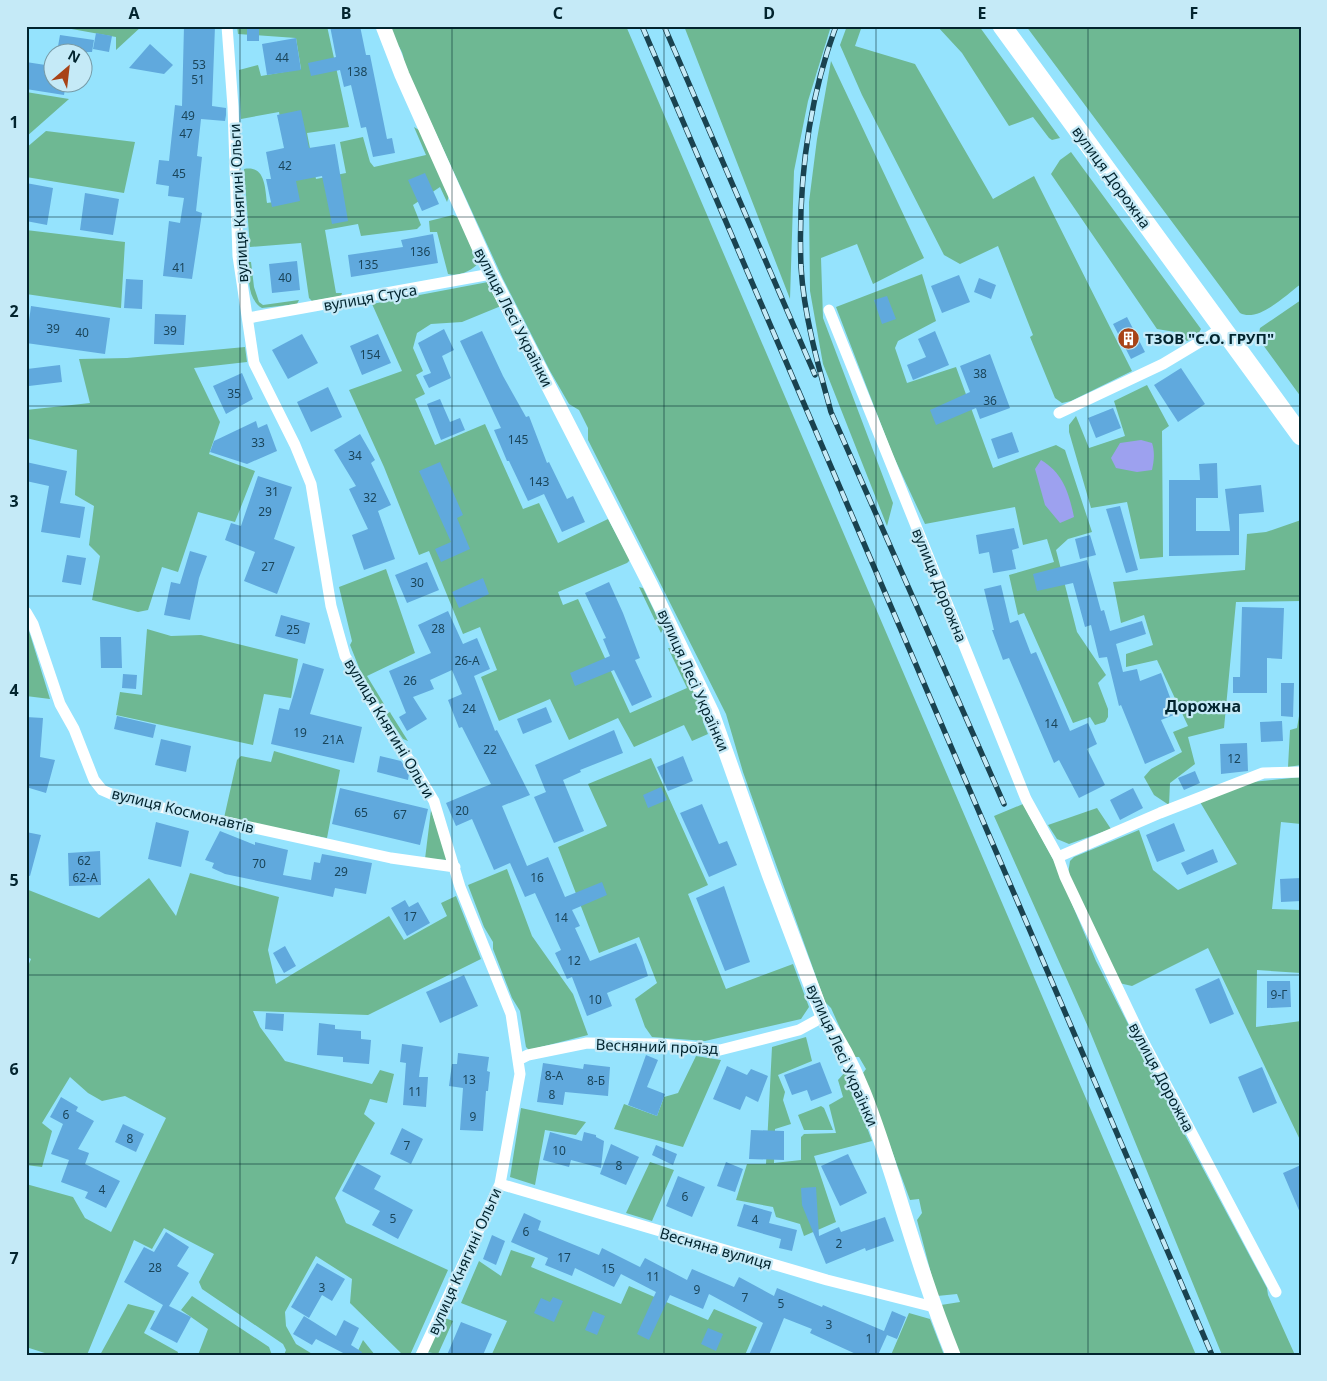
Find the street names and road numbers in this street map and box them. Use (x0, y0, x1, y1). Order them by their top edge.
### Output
street label: вулиця Дорожна (1068, 122, 1156, 232)
street label: вулиця Княгині Ольги (224, 123, 252, 283)
street label: вулиця Лесі Українки (470, 244, 558, 390)
street label: вулиця Стуса (322, 279, 418, 315)
street label: вулиця Дорожна (908, 525, 972, 645)
street label: вулиця Лесі Українки (654, 606, 734, 754)
street label: вулиця Княгині Ольги (340, 655, 440, 801)
street label: вулиця Космонавтів (110, 783, 256, 837)
street label: вулиця Лесі Українки (803, 981, 883, 1129)
street label: вулиця Дорожна (1125, 1019, 1199, 1135)
street label: Весняний проїзд (595, 1034, 719, 1058)
street label: вулиця Княгині Ольги (422, 1184, 506, 1338)
street label: Весняна вулиця (658, 1222, 774, 1274)

